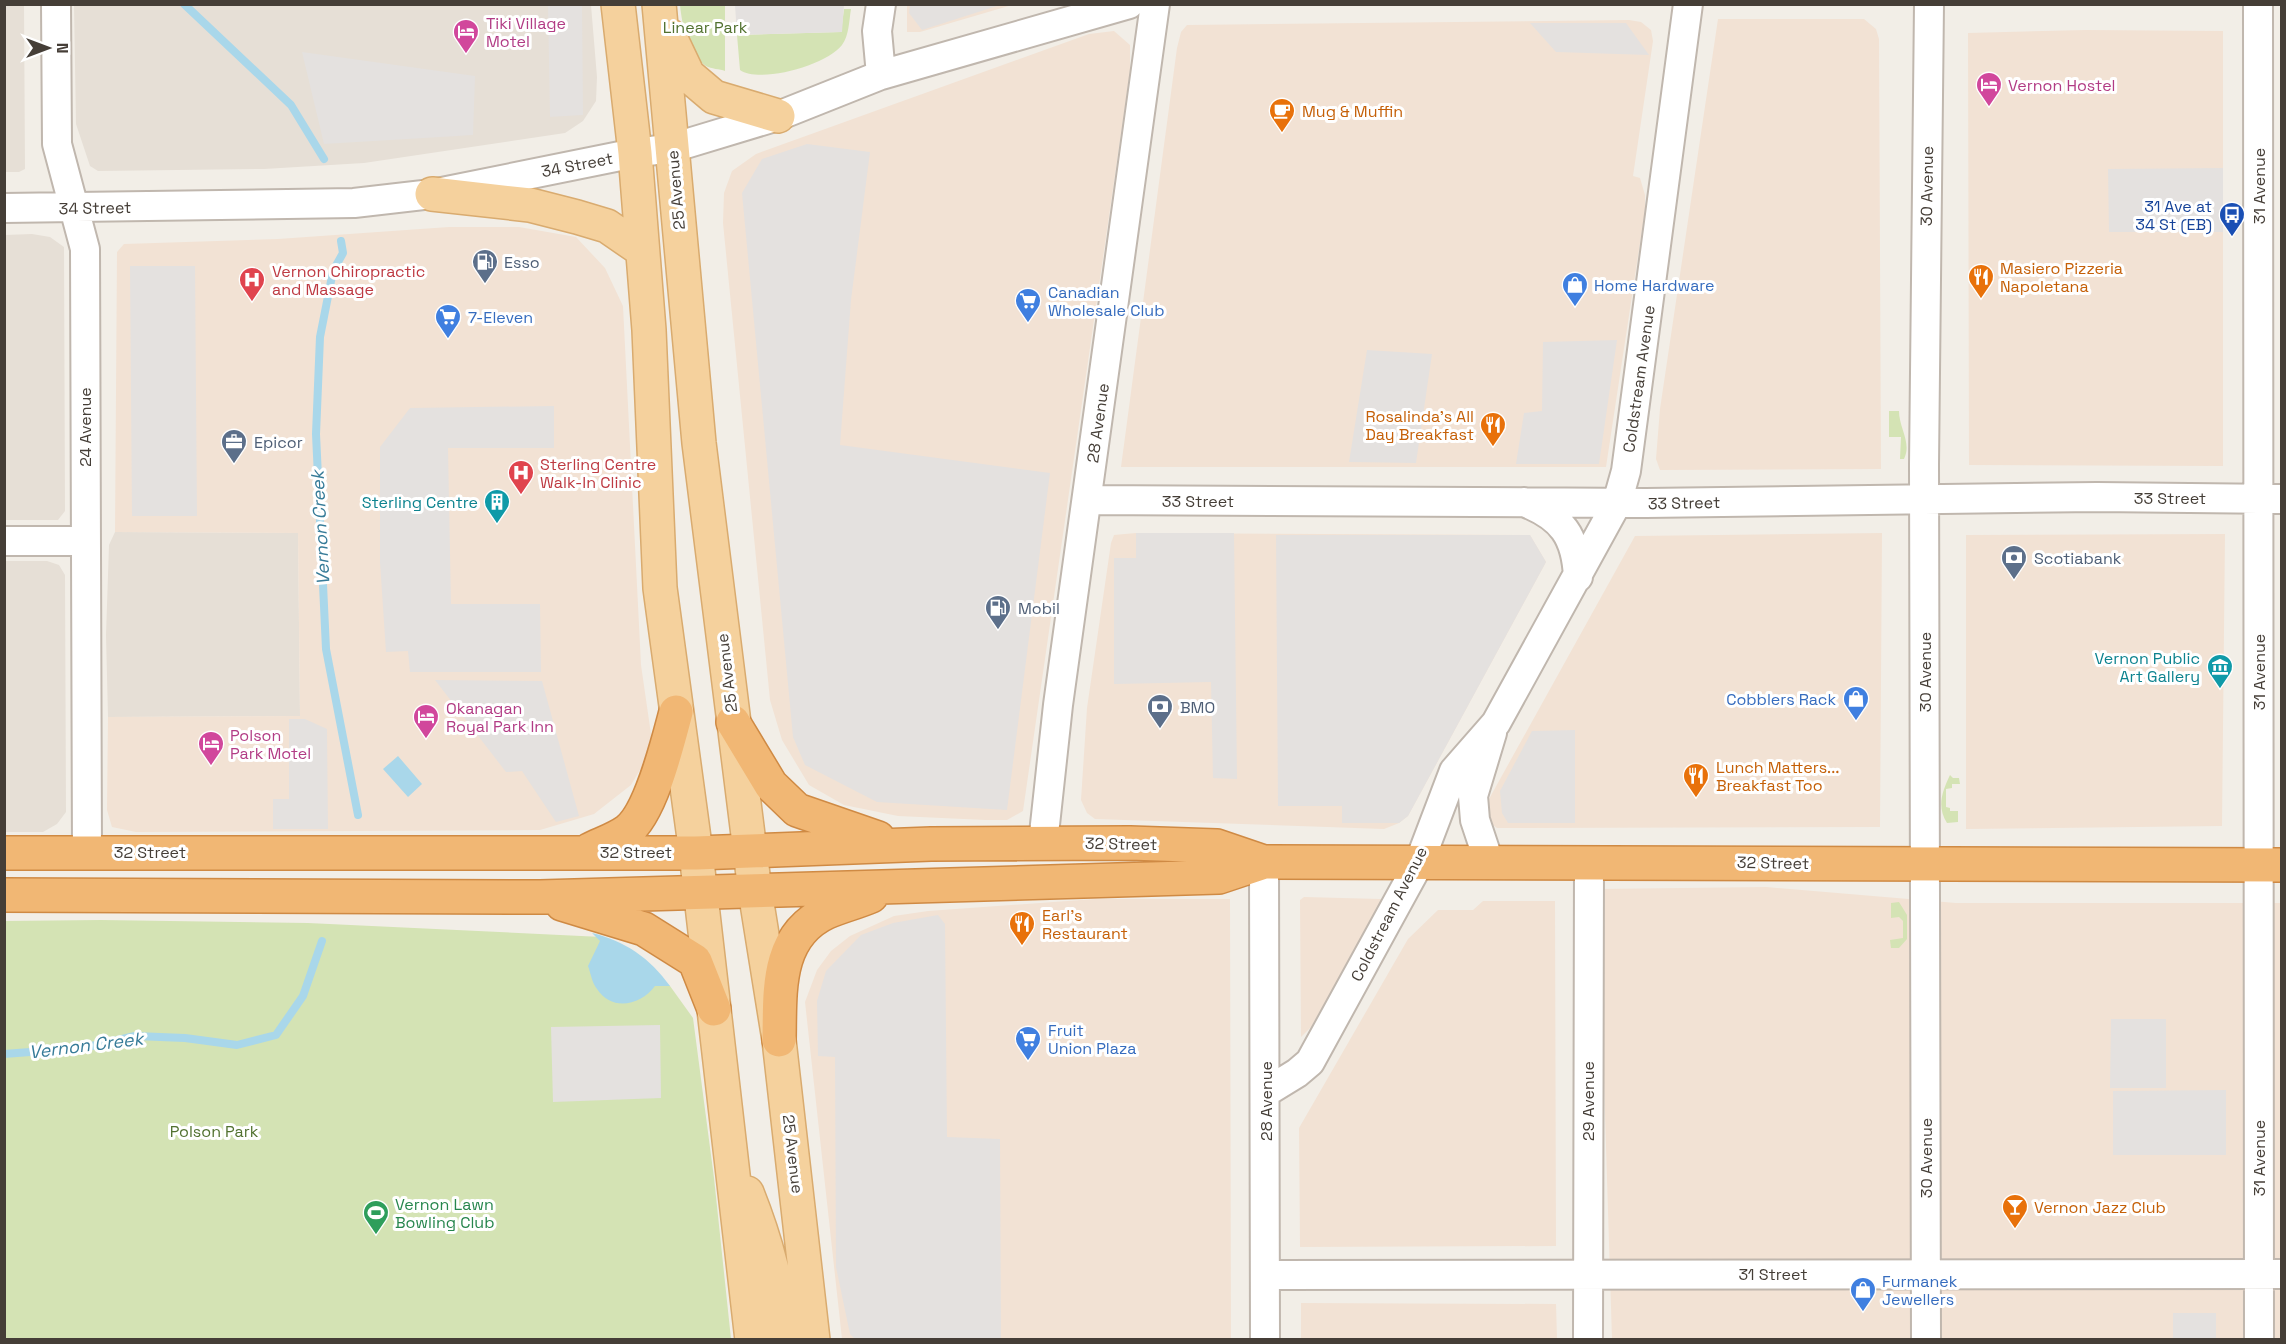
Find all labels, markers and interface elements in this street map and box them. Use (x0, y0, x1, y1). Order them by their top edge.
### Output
place label: Tiki Village Motel (486, 13, 566, 52)
hotel icon: Tiki Village Motel (451, 17, 481, 55)
park label: Linear Park (663, 17, 748, 38)
north arrow (18, 18, 78, 78)
text: N (52, 43, 73, 53)
hotel icon: Vernon Hostel (1974, 70, 2004, 108)
place label: Vernon Hostel (2008, 75, 2116, 96)
cafe icon: Mug & Muffin (1267, 96, 1297, 134)
place label: Mug & Muffin (1302, 101, 1403, 122)
street label: 30 Avenue (1916, 146, 1938, 226)
street label: 34 Street (539, 148, 615, 182)
street label: 31 Avenue (2249, 148, 2270, 224)
street label: 25 Avenue (662, 149, 690, 231)
place label: 31 Ave at 34 St (EB) (2135, 196, 2212, 235)
street label: 34 Street (58, 197, 132, 219)
bus stop icon: 31 Ave at 34 St (EB) (2217, 200, 2247, 238)
fuel station icon: Esso (470, 247, 500, 285)
place label: Esso (504, 252, 540, 273)
place label: Masiero Pizzeria Napoletana (2000, 258, 2123, 297)
place label: Vernon Chiropractic and Massage (272, 261, 425, 300)
restaurant icon: Masiero Pizzeria Napoletana (1966, 262, 1996, 300)
hospital icon: Vernon Chiropractic and Massage (237, 265, 267, 303)
shop icon: Home Hardware (1560, 270, 1590, 308)
place label: Home Hardware (1594, 275, 1715, 296)
place label: Canadian Wholesale Club (1048, 282, 1164, 321)
supermarket icon: Canadian Wholesale Club (1013, 286, 1043, 324)
supermarket icon: 7-Eleven (433, 302, 463, 340)
street label: Coldstream Avenue (1618, 304, 1660, 454)
place label: 7-Eleven (468, 307, 533, 328)
street label: 28 Avenue (1082, 382, 1114, 464)
street label: 24 Avenue (75, 387, 96, 467)
place label: Rosalinda's All Day Breakfast (1365, 406, 1474, 445)
restaurant icon: Rosalinda's All Day Breakfast (1478, 410, 1508, 448)
office icon: Epicor (219, 427, 249, 465)
place label: Epicor (254, 432, 303, 453)
place label: Sterling Centre Walk-In Clinic (540, 454, 656, 493)
hospital icon: Sterling Centre Walk-In Clinic (506, 458, 536, 496)
water label: Vernon Creek (305, 468, 334, 586)
building icon: Sterling Centre (482, 487, 512, 525)
street label: 33 Street (2134, 488, 2206, 509)
street label: 33 Street (1162, 491, 1234, 512)
place label: Sterling Centre (362, 492, 478, 513)
street label: 33 Street (1648, 492, 1720, 514)
bank icon: Scotiabank (1999, 543, 2029, 581)
place label: Scotiabank (2034, 548, 2122, 569)
fuel station icon: Mobil (983, 593, 1013, 631)
place label: Mobil (1018, 598, 1060, 619)
street label: 25 Avenue (712, 632, 742, 714)
street label: 30 Avenue (1915, 632, 1936, 712)
street label: 31 Avenue (2249, 634, 2270, 710)
place label: Vernon Public Art Gallery (2094, 648, 2200, 687)
museum icon: Vernon Public Art Gallery (2205, 652, 2235, 690)
shop icon: Cobblers Rack (1841, 684, 1871, 722)
place label: Cobblers Rack (1726, 689, 1836, 710)
bank icon: BMO (1145, 692, 1175, 730)
place label: BMO (1180, 697, 1215, 718)
place label: Okanagan Royal Park Inn (446, 698, 554, 737)
hotel icon: Okanagan Royal Park Inn (411, 702, 441, 740)
place label: Polson Park Motel (230, 725, 311, 764)
hotel icon: Polson Park Motel (196, 729, 226, 767)
place label: Lunch Matters... Breakfast Too (1716, 757, 1839, 796)
restaurant icon: Lunch Matters... Breakfast Too (1681, 761, 1711, 799)
street label: 32 Street (1085, 833, 1157, 855)
street label: 32 Street (114, 842, 186, 863)
street label: 32 Street (600, 842, 672, 863)
street label: Coldstream Avenue (1346, 843, 1432, 985)
street label: 32 Street (1737, 852, 1809, 874)
place label: Earl's Restaurant (1042, 905, 1128, 944)
restaurant icon: Earl's Restaurant (1007, 909, 1037, 947)
place label: Fruit Union Plaza (1048, 1020, 1136, 1059)
supermarket icon: Fruit Union Plaza (1013, 1024, 1043, 1062)
water label: Vernon Creek (28, 1026, 147, 1063)
street label: 28 Avenue (1256, 1061, 1277, 1141)
street label: 29 Avenue (1578, 1061, 1599, 1141)
street label: 25 Avenue (778, 1113, 808, 1195)
street label: 30 Avenue (1916, 1118, 1937, 1198)
street label: 31 Avenue (2249, 1120, 2270, 1196)
park label: Polson Park (170, 1121, 259, 1142)
bar icon: Vernon Jazz Club (2000, 1192, 2030, 1230)
place label: Vernon Lawn Bowling Club (395, 1194, 494, 1233)
place label: Vernon Jazz Club (2034, 1197, 2166, 1218)
sports icon: Vernon Lawn Bowling Club (361, 1198, 391, 1236)
street label: 31 Street (1738, 1264, 1808, 1285)
place label: Furmanek Jewellers (1882, 1271, 1958, 1310)
shop icon: Furmanek Jewellers (1848, 1275, 1878, 1313)

